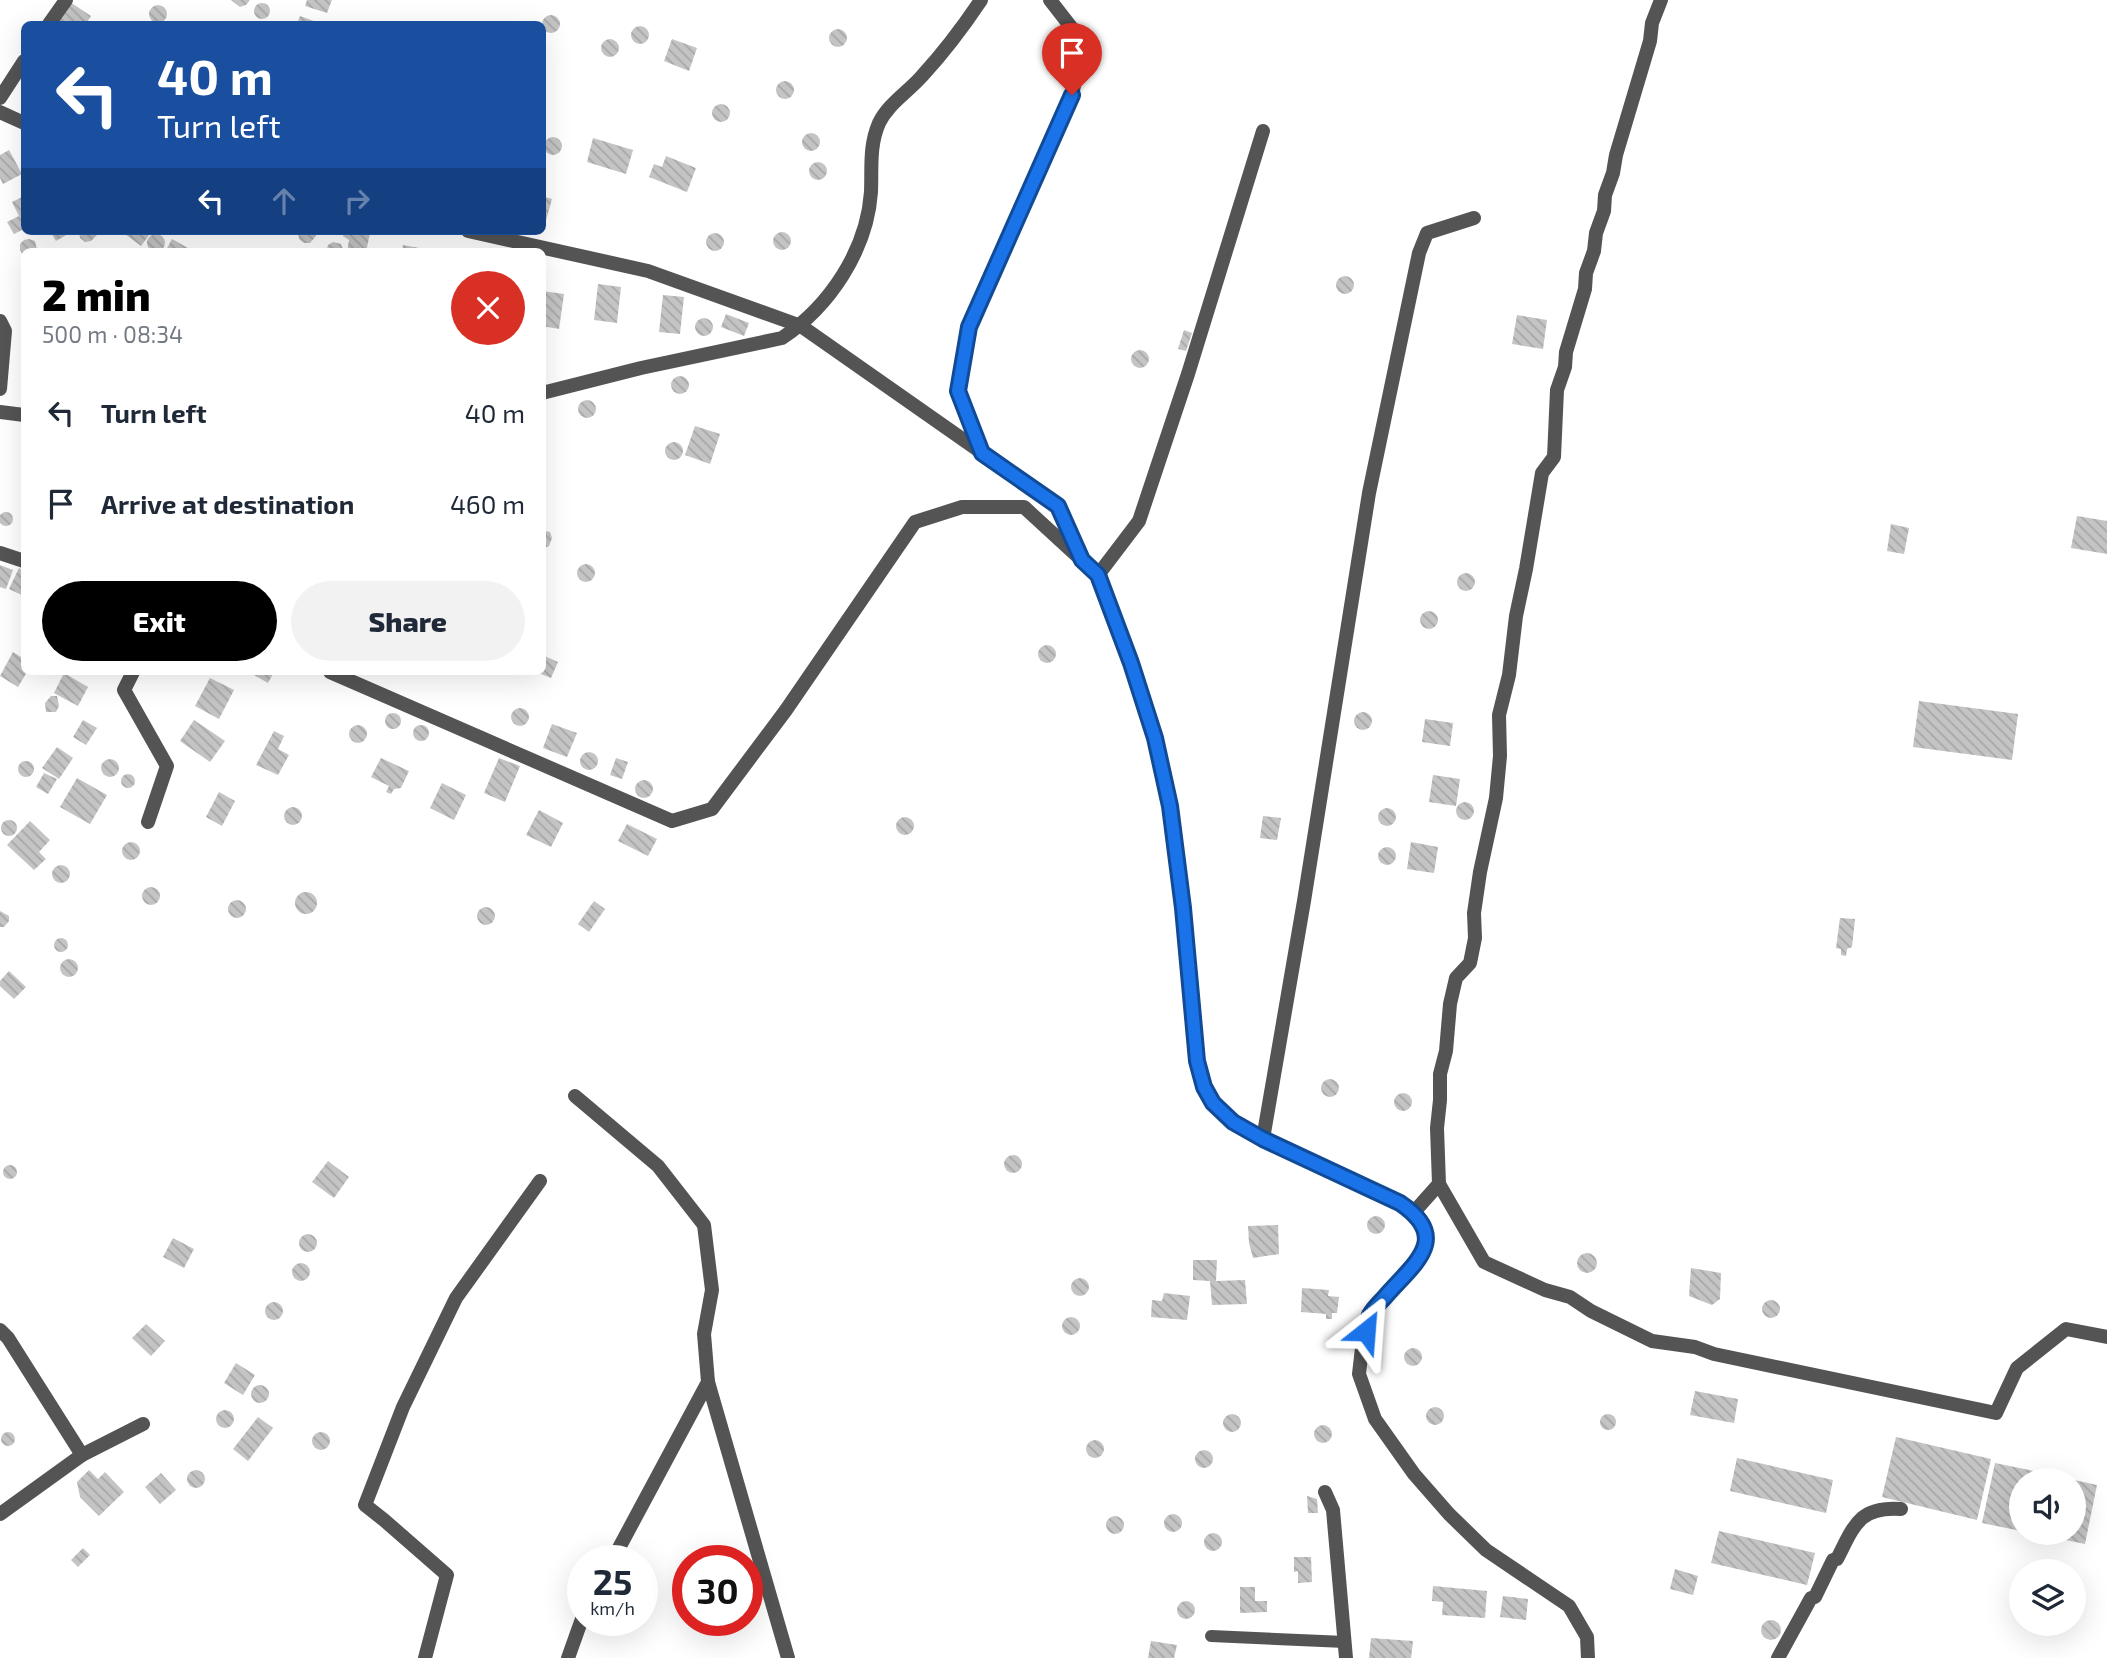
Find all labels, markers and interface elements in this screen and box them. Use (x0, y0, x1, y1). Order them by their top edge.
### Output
pin (1042, 23, 1102, 95)
icon: arrive (1053, 34, 1091, 72)
text: 40 m (157, 46, 273, 105)
icon: left (42, 49, 133, 140)
text: Turn left (157, 106, 281, 144)
icon: left (192, 182, 230, 220)
icon: ahead (265, 182, 303, 220)
icon: right (338, 182, 376, 220)
text: 2 min (42, 269, 151, 319)
button: close (451, 271, 525, 345)
text: 500 m · 08:34 (42, 320, 183, 348)
icon: left (42, 394, 80, 432)
text: Turn left (101, 397, 207, 428)
text: 40 m (465, 397, 525, 428)
icon: arrive (42, 485, 80, 523)
text: Arrive at destination (101, 488, 354, 519)
text: 460 m (450, 488, 525, 519)
button: Exit (42, 581, 277, 661)
button: Share (291, 581, 525, 661)
position arrow (1329, 1294, 1403, 1368)
map controls (2009, 1468, 2086, 1636)
button: sound (2009, 1468, 2086, 1545)
speed limit sign: 30 (672, 1545, 763, 1636)
button: layers (2009, 1559, 2086, 1636)
text: 25 (593, 1560, 632, 1602)
text: km/h (590, 1597, 635, 1619)

